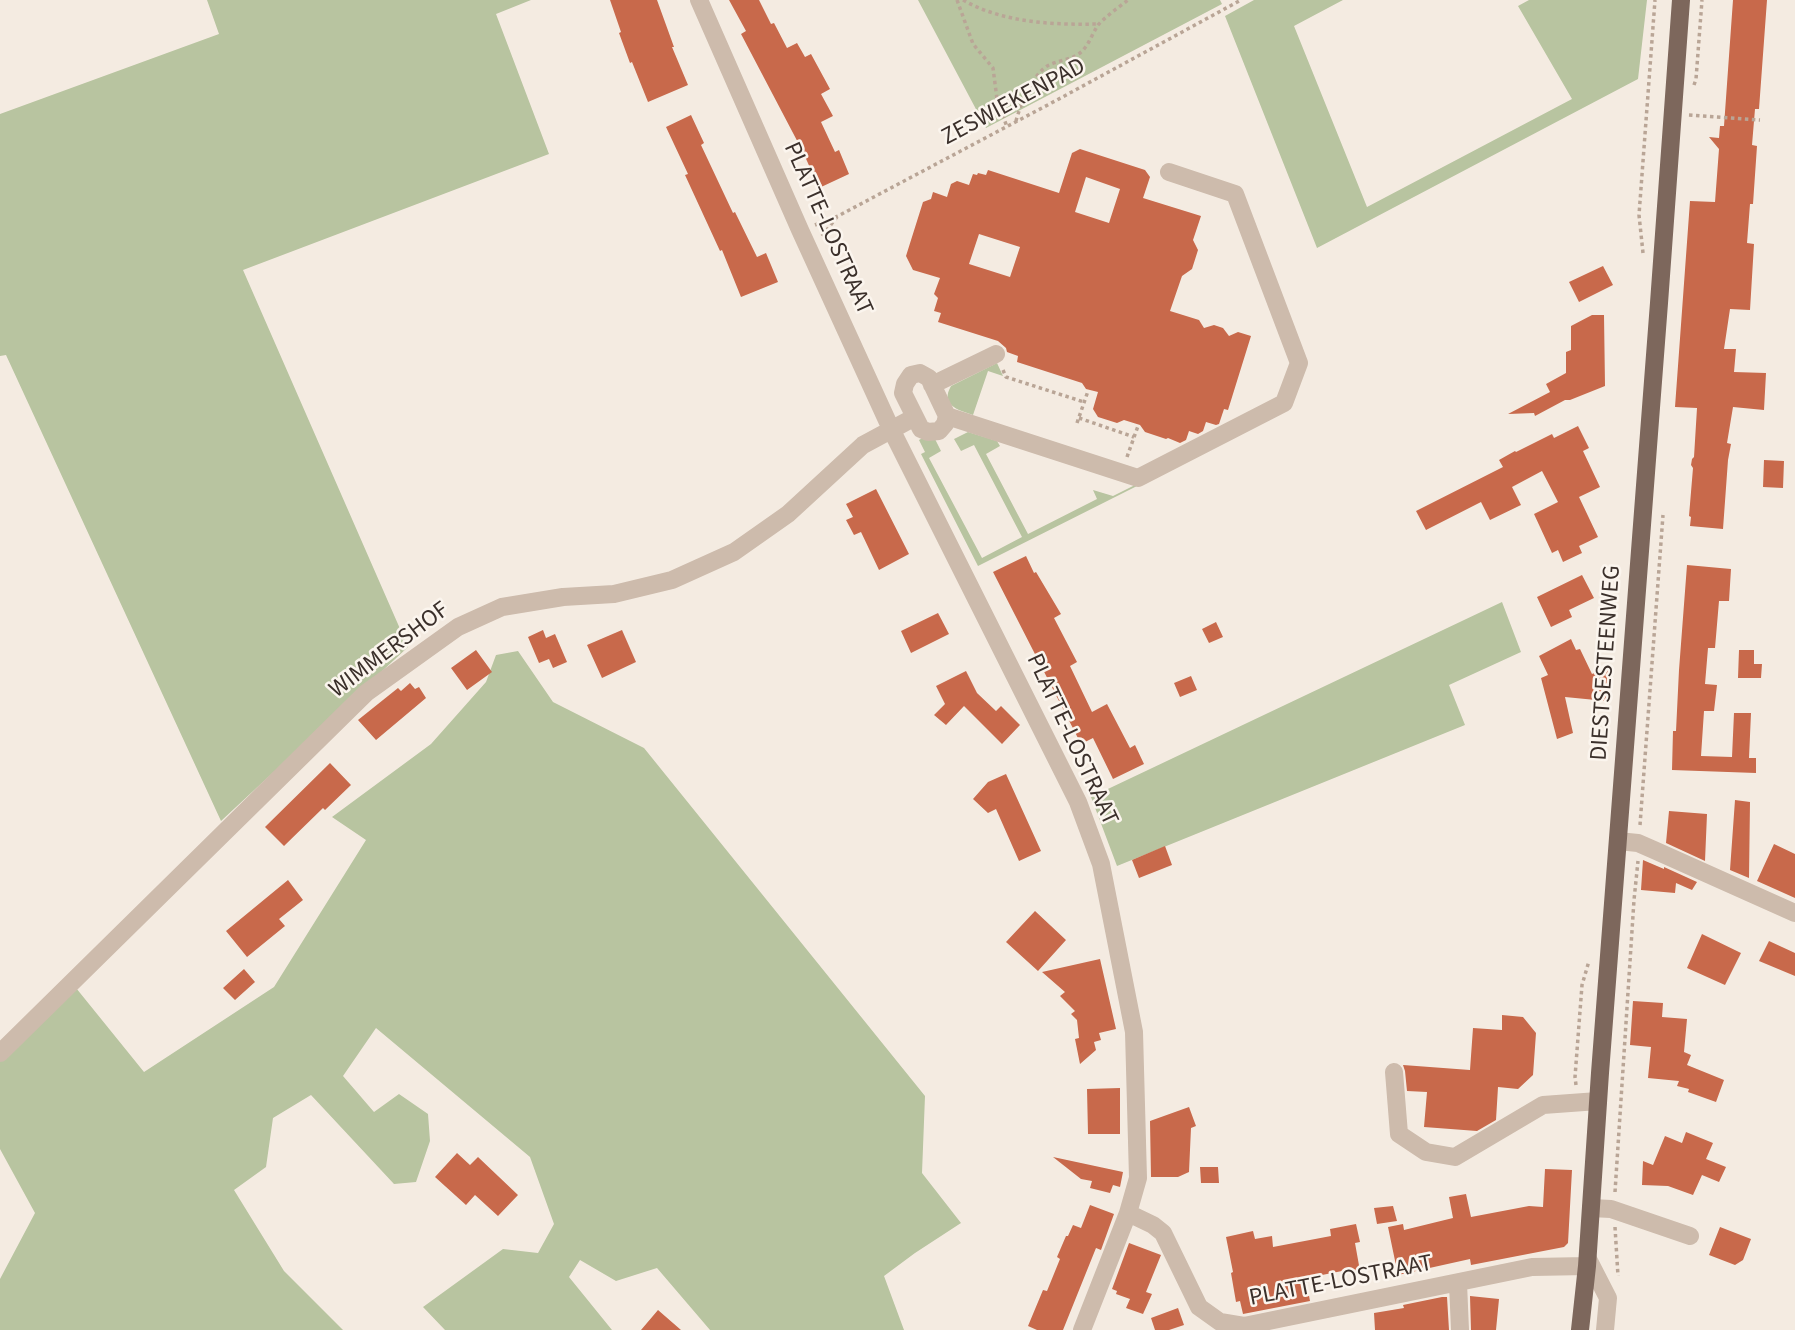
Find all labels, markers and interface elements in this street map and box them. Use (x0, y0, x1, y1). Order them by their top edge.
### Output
street label: ZESWIEKENPAD (937, 53, 1091, 153)
street label: PLATTE-LOSTRAAT (776, 138, 878, 320)
street label: DIESTSESTEENWEG (1586, 564, 1628, 762)
street label: WIMMERSHOF (325, 597, 455, 705)
street label: PLATTE-LOSTRAAT (1019, 650, 1123, 830)
street label: PLATTE-LOSTRAAT (1247, 1250, 1435, 1314)

